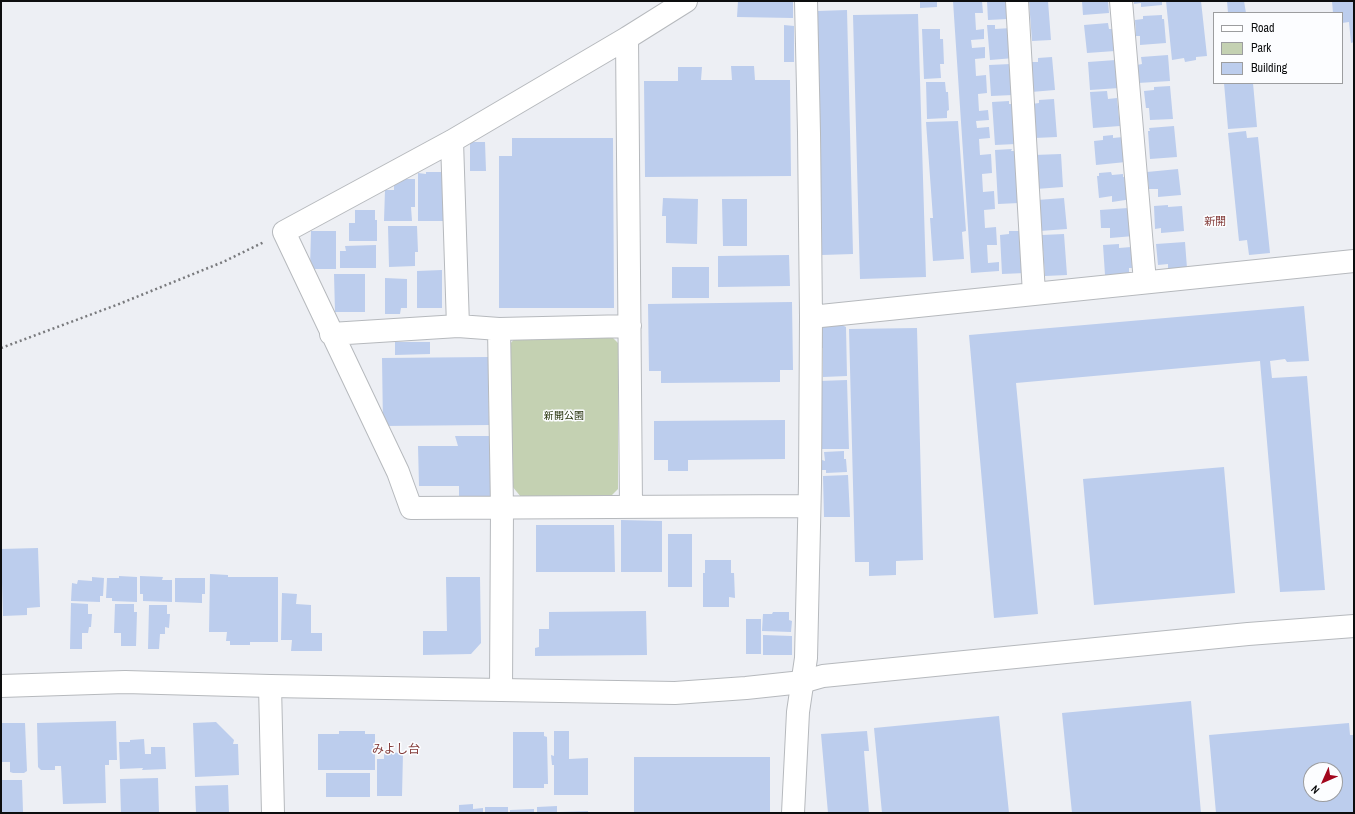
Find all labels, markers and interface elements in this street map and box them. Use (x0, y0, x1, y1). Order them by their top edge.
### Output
legend (1213, 12, 1343, 84)
text: Road (1251, 20, 1275, 36)
text: Park (1251, 40, 1271, 56)
text: Building (1251, 60, 1287, 76)
district label: 新開 (1204, 215, 1226, 229)
park label: 新開公園 (544, 410, 584, 422)
district label: みよし台 (372, 743, 420, 757)
north arrow (1303, 762, 1343, 802)
text: N (1308, 783, 1322, 797)

